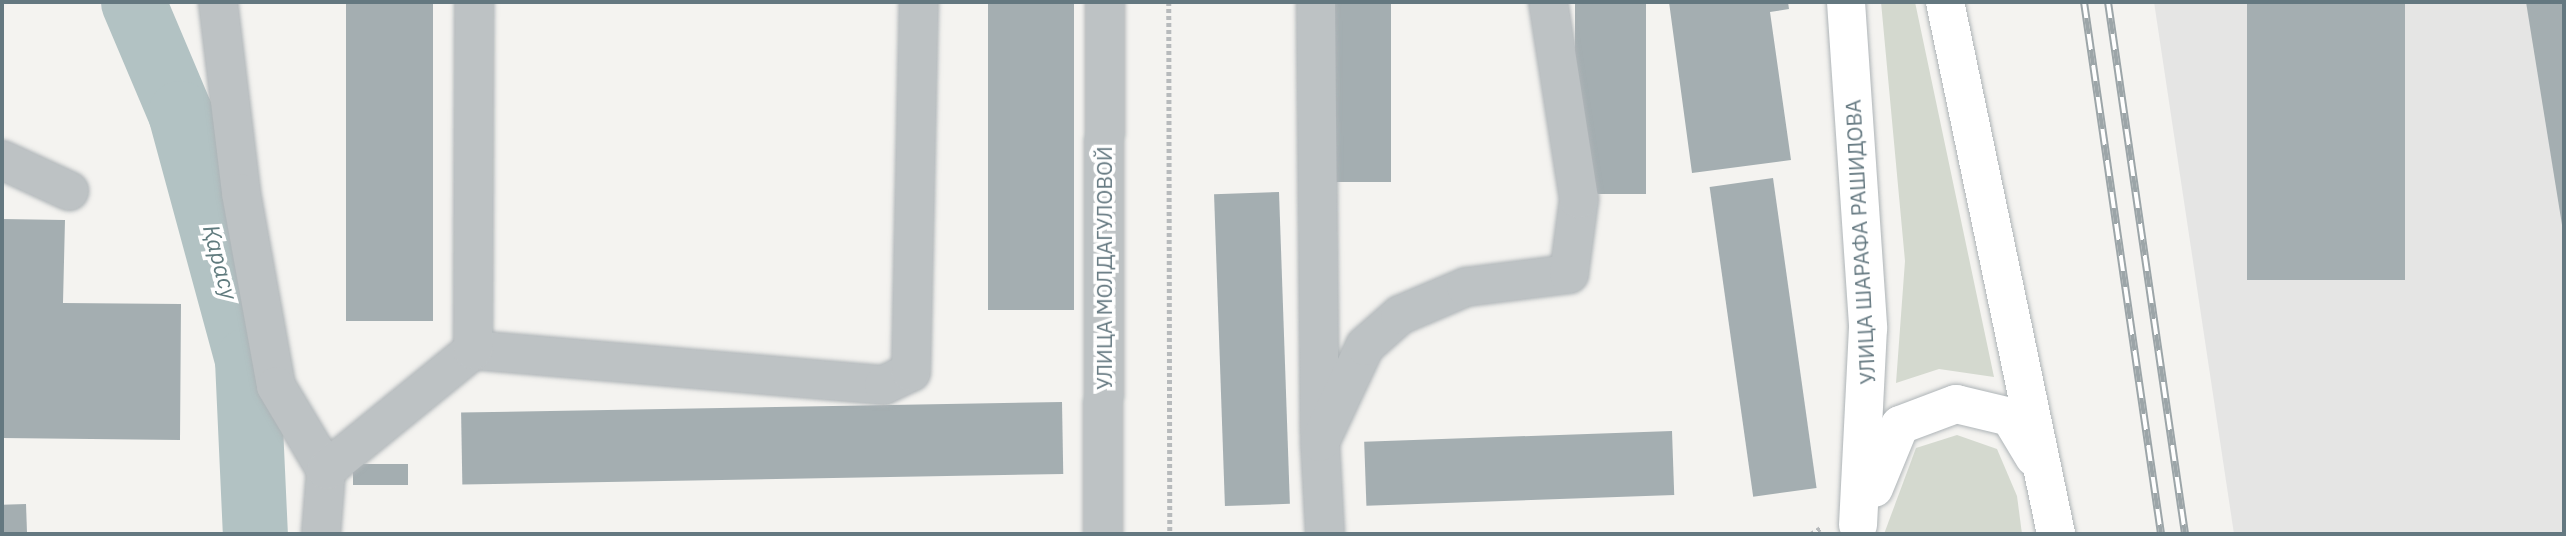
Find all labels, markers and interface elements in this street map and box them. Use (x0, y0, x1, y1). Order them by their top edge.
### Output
street label: УЛИЦА ШАРАФА РАШИДОВА (1840, 99, 1880, 385)
street label: УЛИЦА МОЛДАГУЛОВОЙ (1091, 146, 1117, 390)
water label: Қарасу (198, 222, 244, 302)

